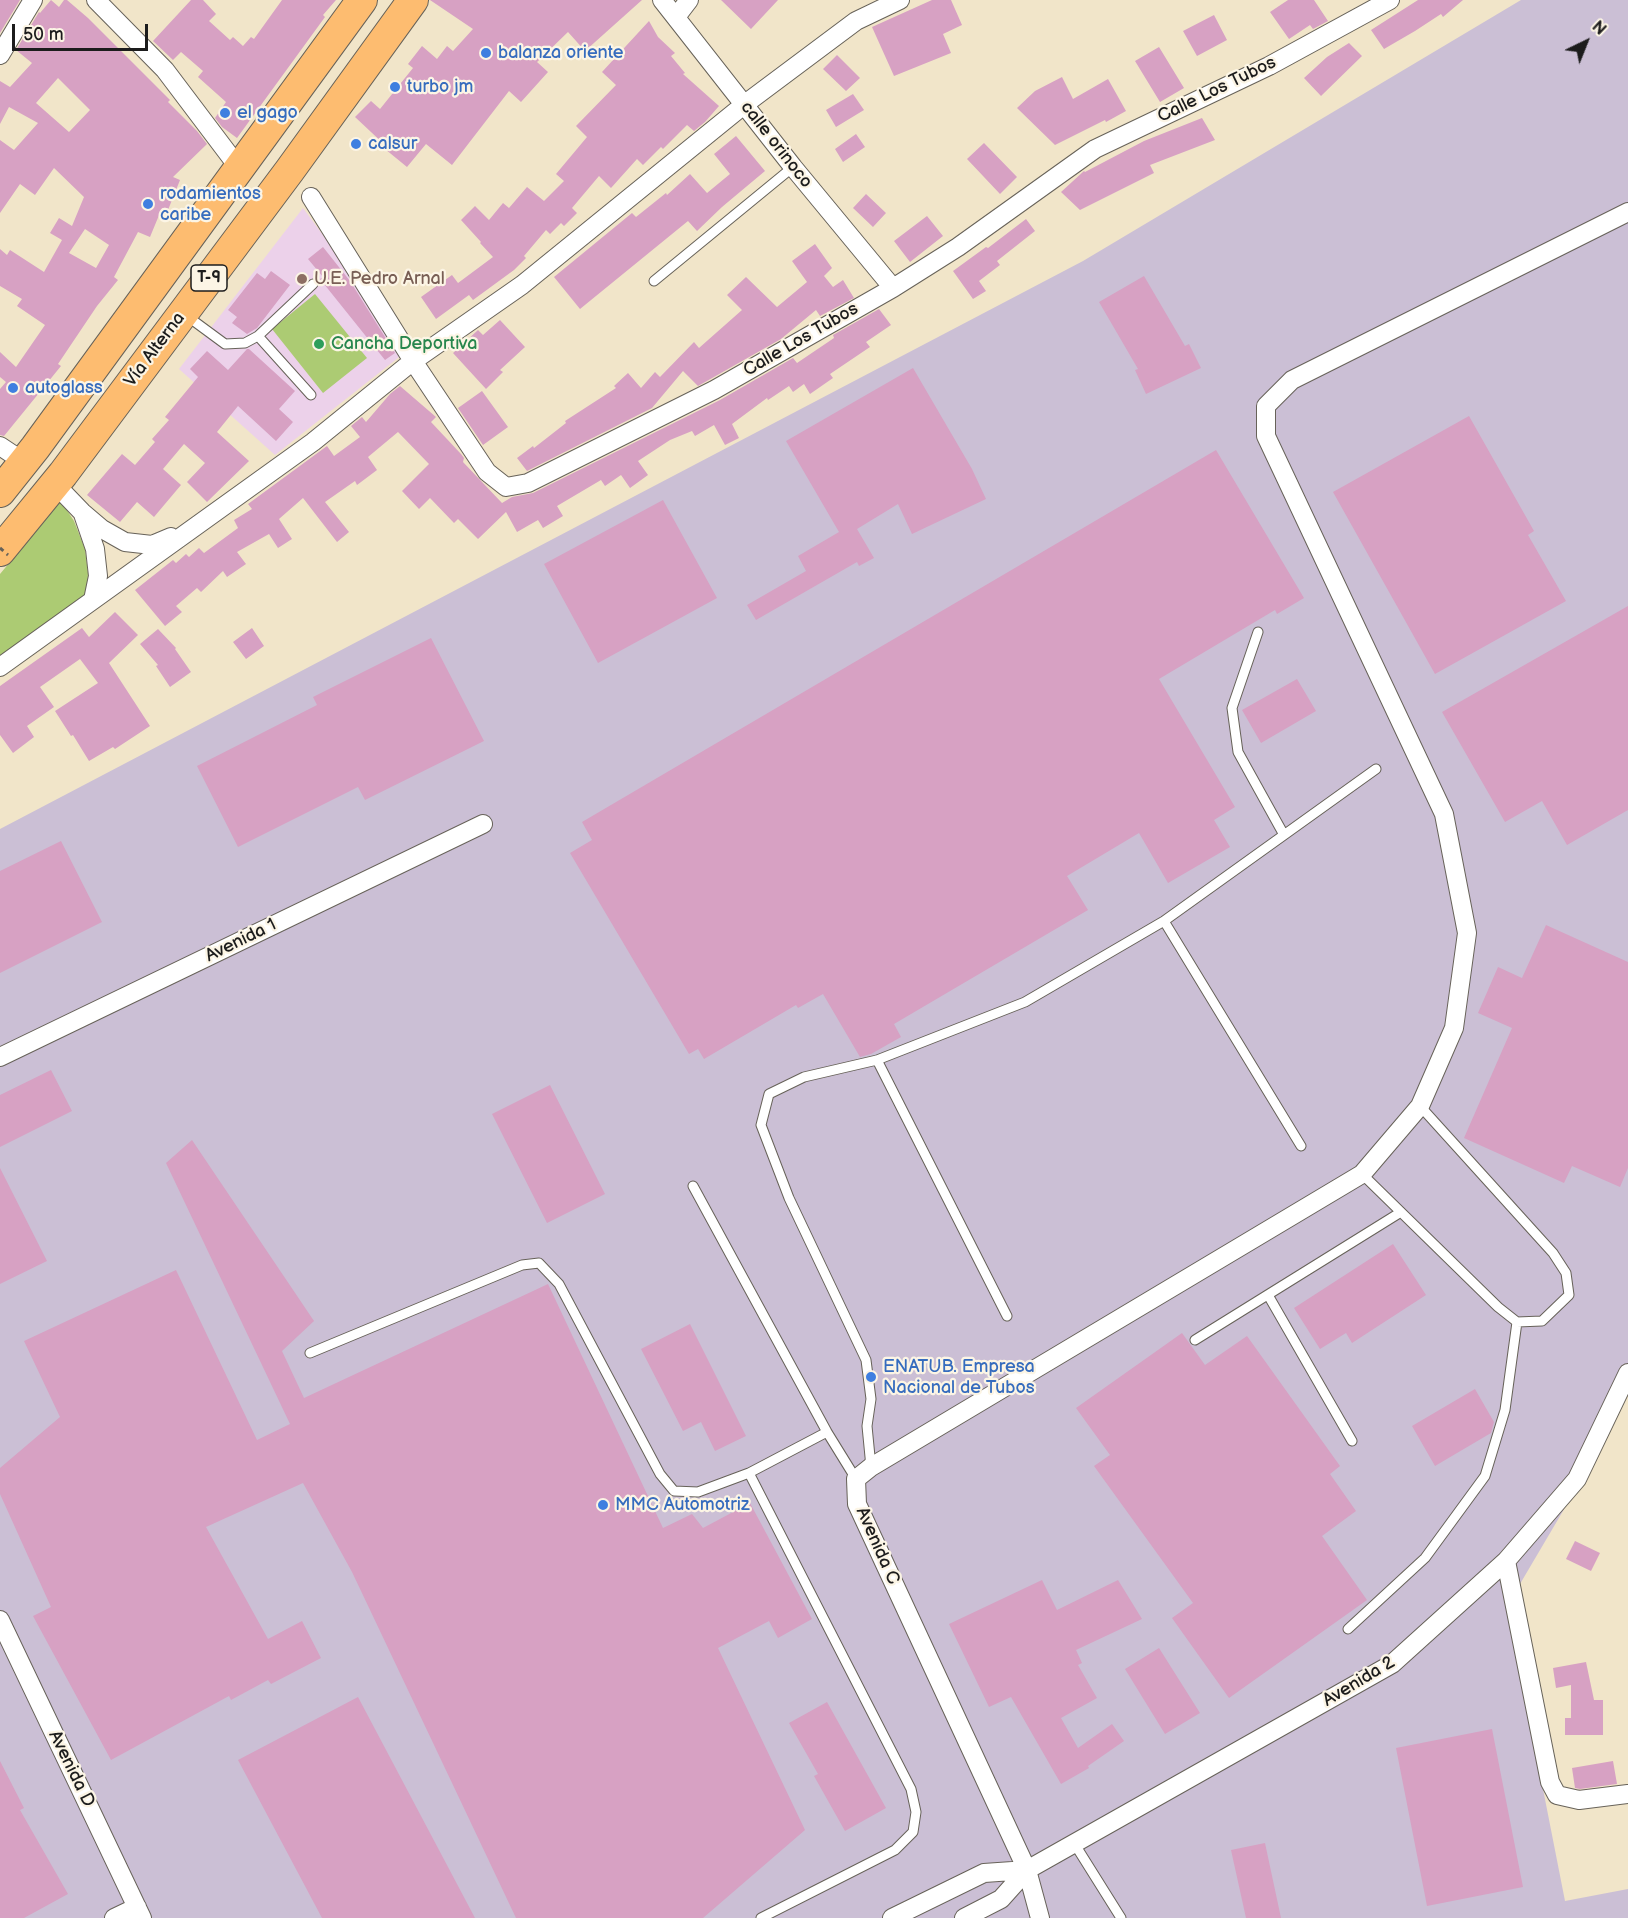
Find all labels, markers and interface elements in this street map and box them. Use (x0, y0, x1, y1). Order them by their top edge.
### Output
scale bar (15, 12, 152, 50)
north arrow (1556, 12, 1616, 72)
text: N (1588, 17, 1609, 40)
text: 50 m (23, 24, 64, 45)
place label: balanza oriente (498, 42, 623, 64)
marker: balanza oriente (479, 46, 493, 60)
street label: Calle Los Tubos (1154, 52, 1280, 128)
place label: turbo jm (407, 76, 473, 98)
marker: turbo jm (388, 80, 402, 94)
street label: calle orinoco (735, 97, 817, 193)
place label: el gago (237, 102, 298, 124)
marker: el gago (218, 106, 232, 120)
place label: calsur (368, 133, 417, 155)
marker: calsur (349, 137, 363, 151)
place label: rodamientos caribe (160, 183, 261, 226)
marker: rodamientos caribe (141, 197, 155, 211)
road number: T-9 (191, 265, 227, 291)
place label: U.E. Pedro Arnal (314, 268, 445, 290)
marker: U.E. Pedro Arnal (295, 272, 309, 286)
street label: Calle Los Tubos (740, 298, 862, 382)
street label: Vía Alterna (120, 308, 190, 392)
place label: Cancha Deportiva (331, 333, 477, 355)
marker: Cancha Deportiva (312, 337, 326, 351)
place label: autoglass (25, 377, 103, 399)
marker: autoglass (6, 381, 20, 395)
street label: Avenida 1 (202, 915, 280, 967)
place label: ENATUB. Empresa Nacional de Tubos (883, 1356, 1035, 1398)
marker: ENATUB. Empresa Nacional de Tubos (864, 1370, 878, 1384)
place label: MMC Automotriz (615, 1494, 750, 1516)
marker: MMC Automotriz (596, 1498, 610, 1512)
street label: Avenida C (850, 1504, 904, 1588)
street label: Avenida 2 (1319, 1652, 1399, 1712)
street label: Avenida D (43, 1727, 99, 1811)

